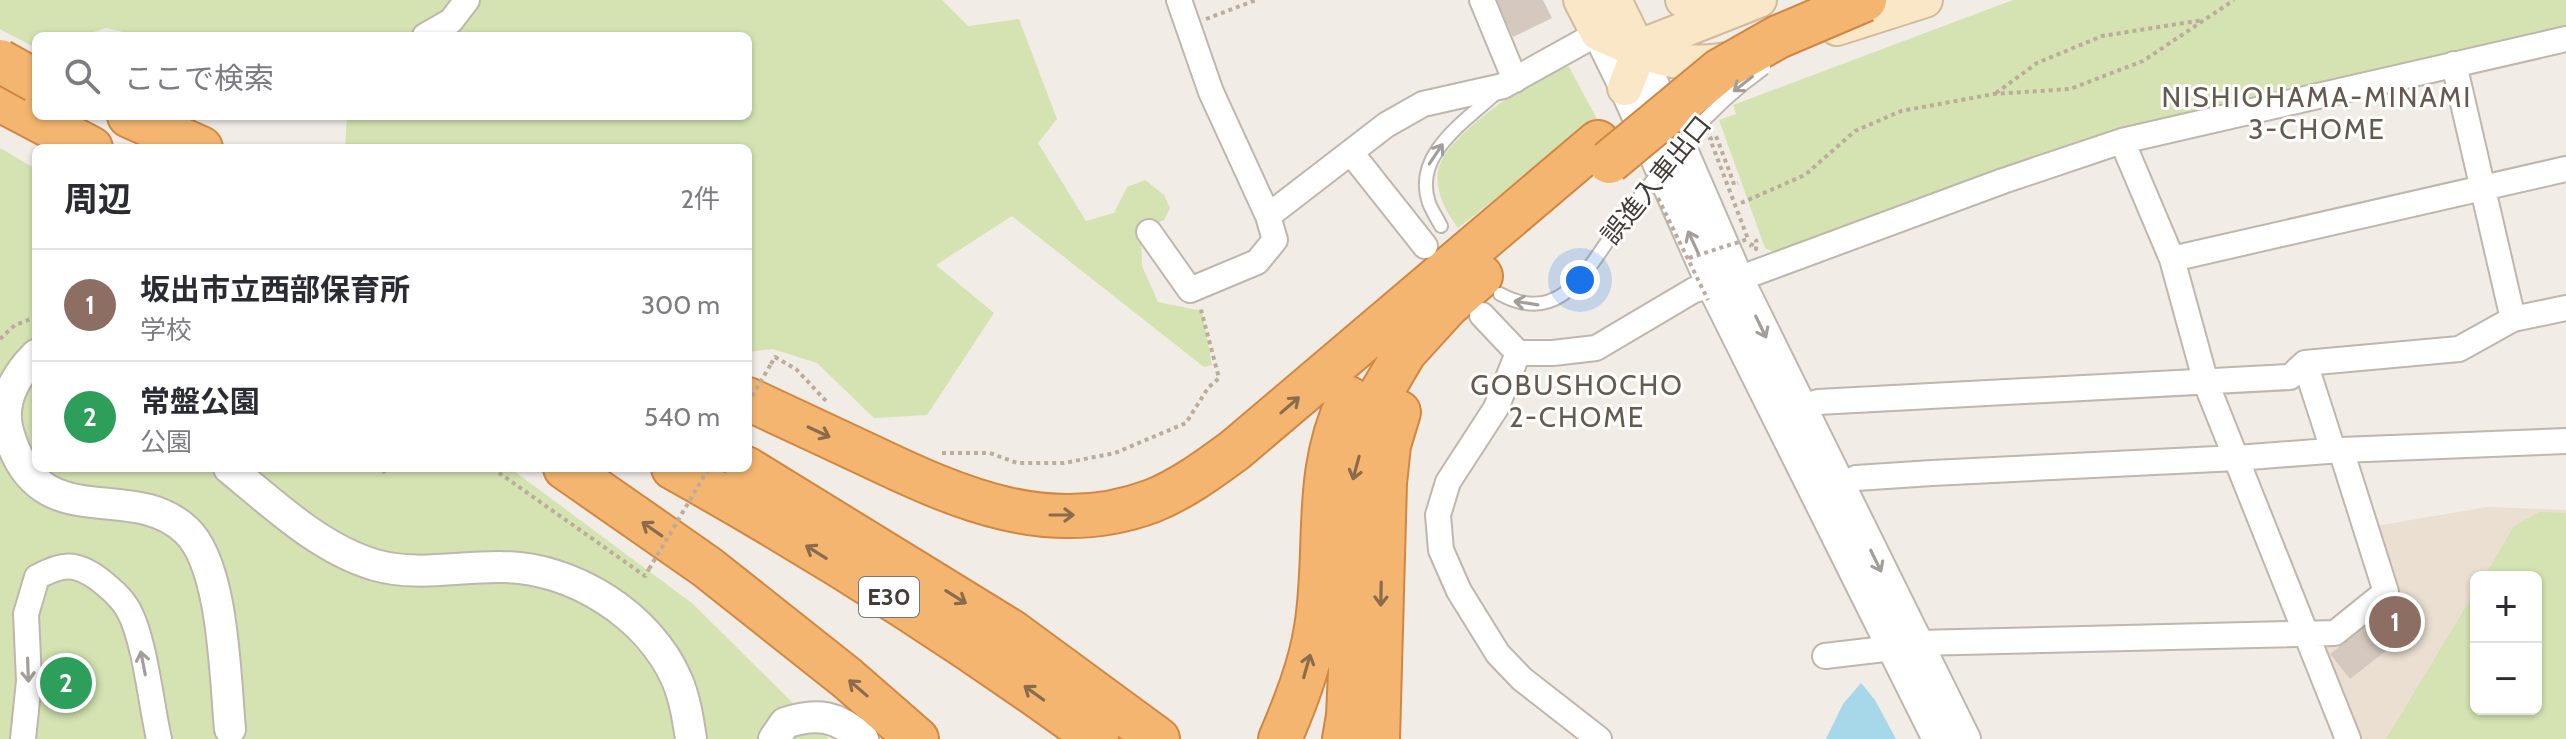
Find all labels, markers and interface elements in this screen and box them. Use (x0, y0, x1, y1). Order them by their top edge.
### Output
search box (32, 32, 752, 120)
icon: search (60, 54, 104, 98)
text: ここで検索 (124, 60, 274, 97)
one-way arrow (1732, 75, 1754, 92)
district label: NISHIOHAMA-MINAMI 3-CHOME (2162, 80, 2472, 146)
street label: 誤進入車出口 (1594, 109, 1718, 251)
one-way arrow (1428, 143, 1444, 165)
text: 周辺 (64, 178, 132, 220)
text: 2件 (680, 183, 720, 215)
one-way arrow (1685, 231, 1700, 255)
your location (1560, 260, 1600, 300)
text: 坂出市立西部保育所 (140, 271, 410, 308)
text: 1 (85, 289, 95, 321)
text: 300 m (641, 289, 720, 321)
one-way arrow (1514, 295, 1539, 310)
text: 学校 (140, 314, 192, 346)
one-way arrow (1754, 315, 1770, 339)
district label: GOBUSHOCHO 2-CHOME (1470, 368, 1684, 434)
text: 常盤公園 (140, 383, 260, 420)
one-way arrow (1279, 396, 1299, 414)
text: 2 (83, 401, 97, 433)
text: 540 m (644, 401, 720, 433)
one-way arrow (806, 425, 830, 440)
text: 公園 (140, 426, 192, 458)
one-way arrow (1348, 455, 1363, 481)
one-way arrow (1048, 507, 1075, 523)
one-way arrow (642, 521, 664, 537)
one-way arrow (805, 544, 828, 560)
one-way arrow (1869, 548, 1884, 572)
map controls (2470, 571, 2542, 715)
button: + (2470, 571, 2542, 643)
road number: E30 (859, 577, 919, 617)
one-way arrow (1374, 580, 1389, 607)
one-way arrow (944, 588, 966, 605)
pin: 1 (2369, 592, 2421, 652)
button: − (2470, 643, 2542, 715)
one-way arrow (135, 650, 150, 676)
pin: 2 (40, 653, 92, 713)
one-way arrow (1301, 654, 1315, 679)
one-way arrow (20, 656, 35, 683)
one-way arrow (849, 679, 869, 697)
one-way arrow (1024, 685, 1045, 702)

